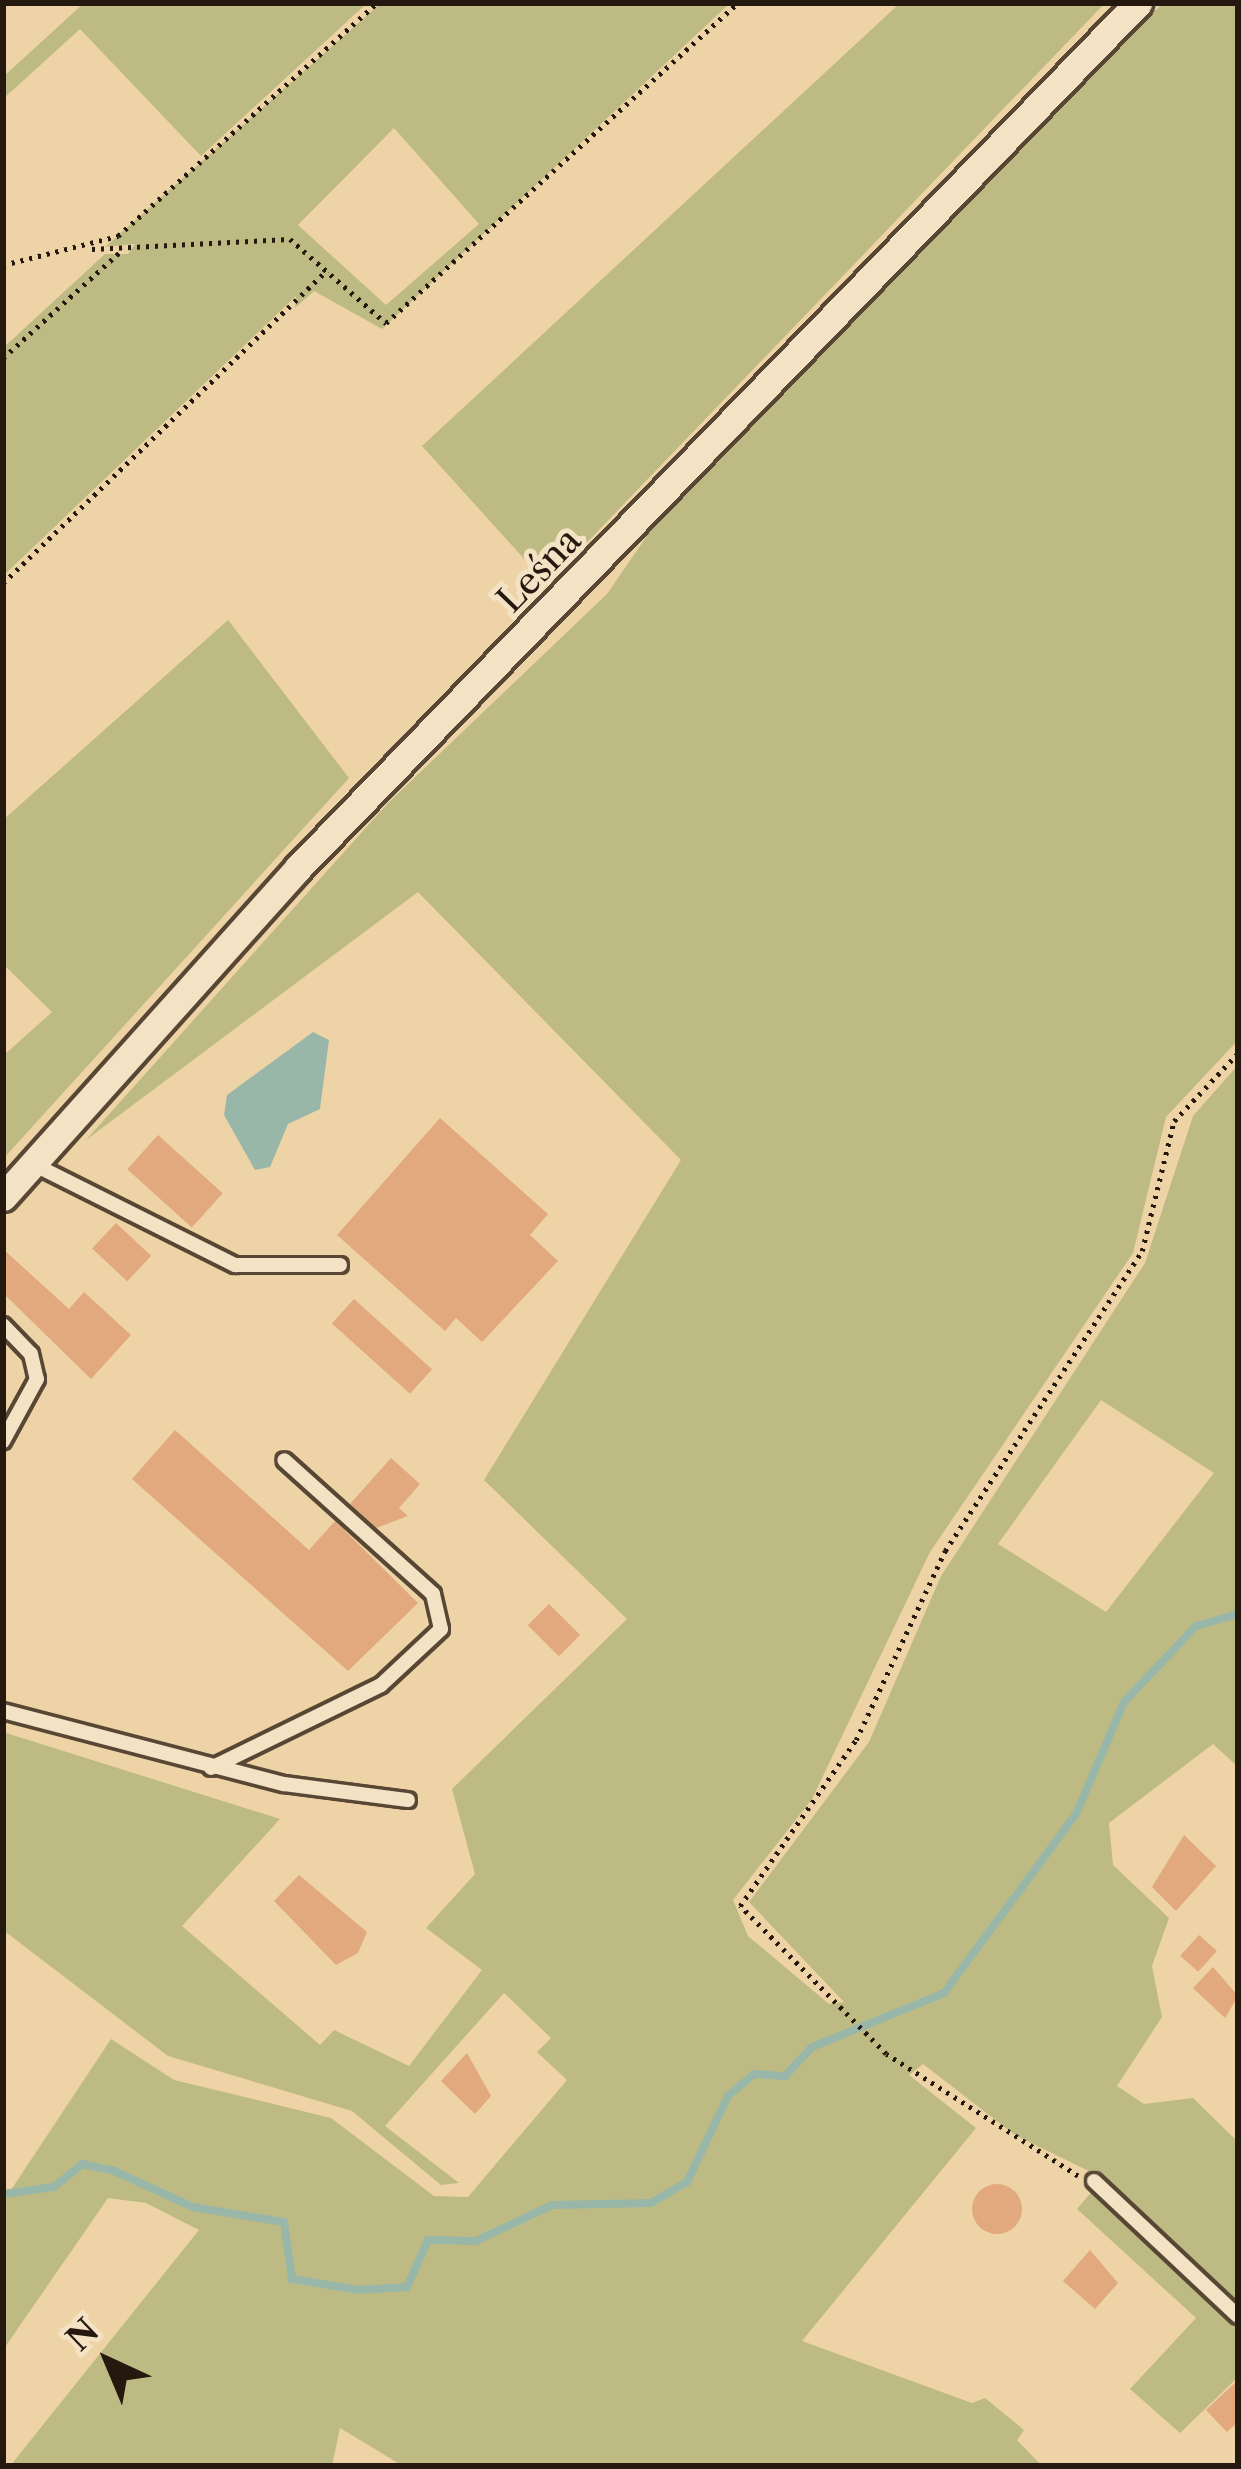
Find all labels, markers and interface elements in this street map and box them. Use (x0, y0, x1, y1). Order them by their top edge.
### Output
street label: Leśna (488, 519, 590, 621)
north arrow (48, 2301, 168, 2421)
text: N (58, 2310, 107, 2359)

